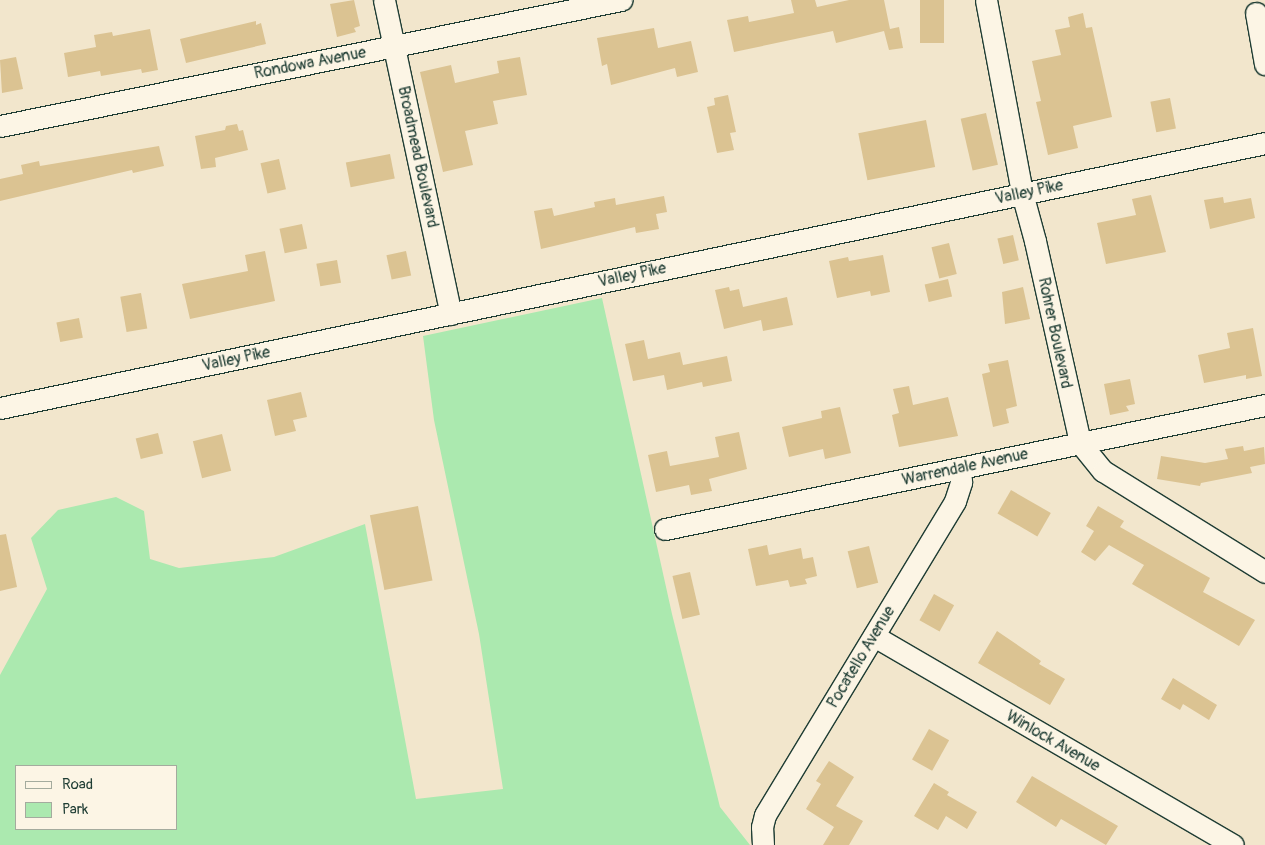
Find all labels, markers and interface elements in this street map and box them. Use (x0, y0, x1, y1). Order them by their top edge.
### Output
street label: Rondowa Avenue (252, 43, 368, 83)
street label: Broadmead Boulevard (394, 84, 442, 230)
street label: Valley Pike (993, 175, 1065, 209)
street label: Valley Pike (596, 258, 668, 292)
street label: Rohrer Boulevard (1034, 276, 1076, 390)
street label: Valley Pike (200, 342, 272, 376)
street label: Warrendale Avenue (900, 444, 1030, 490)
street label: Pocatello Avenue (823, 602, 899, 712)
street label: Winlock Avenue (1003, 706, 1103, 776)
legend (15, 765, 178, 830)
text: Road (62, 775, 93, 794)
text: Park (62, 800, 88, 819)

